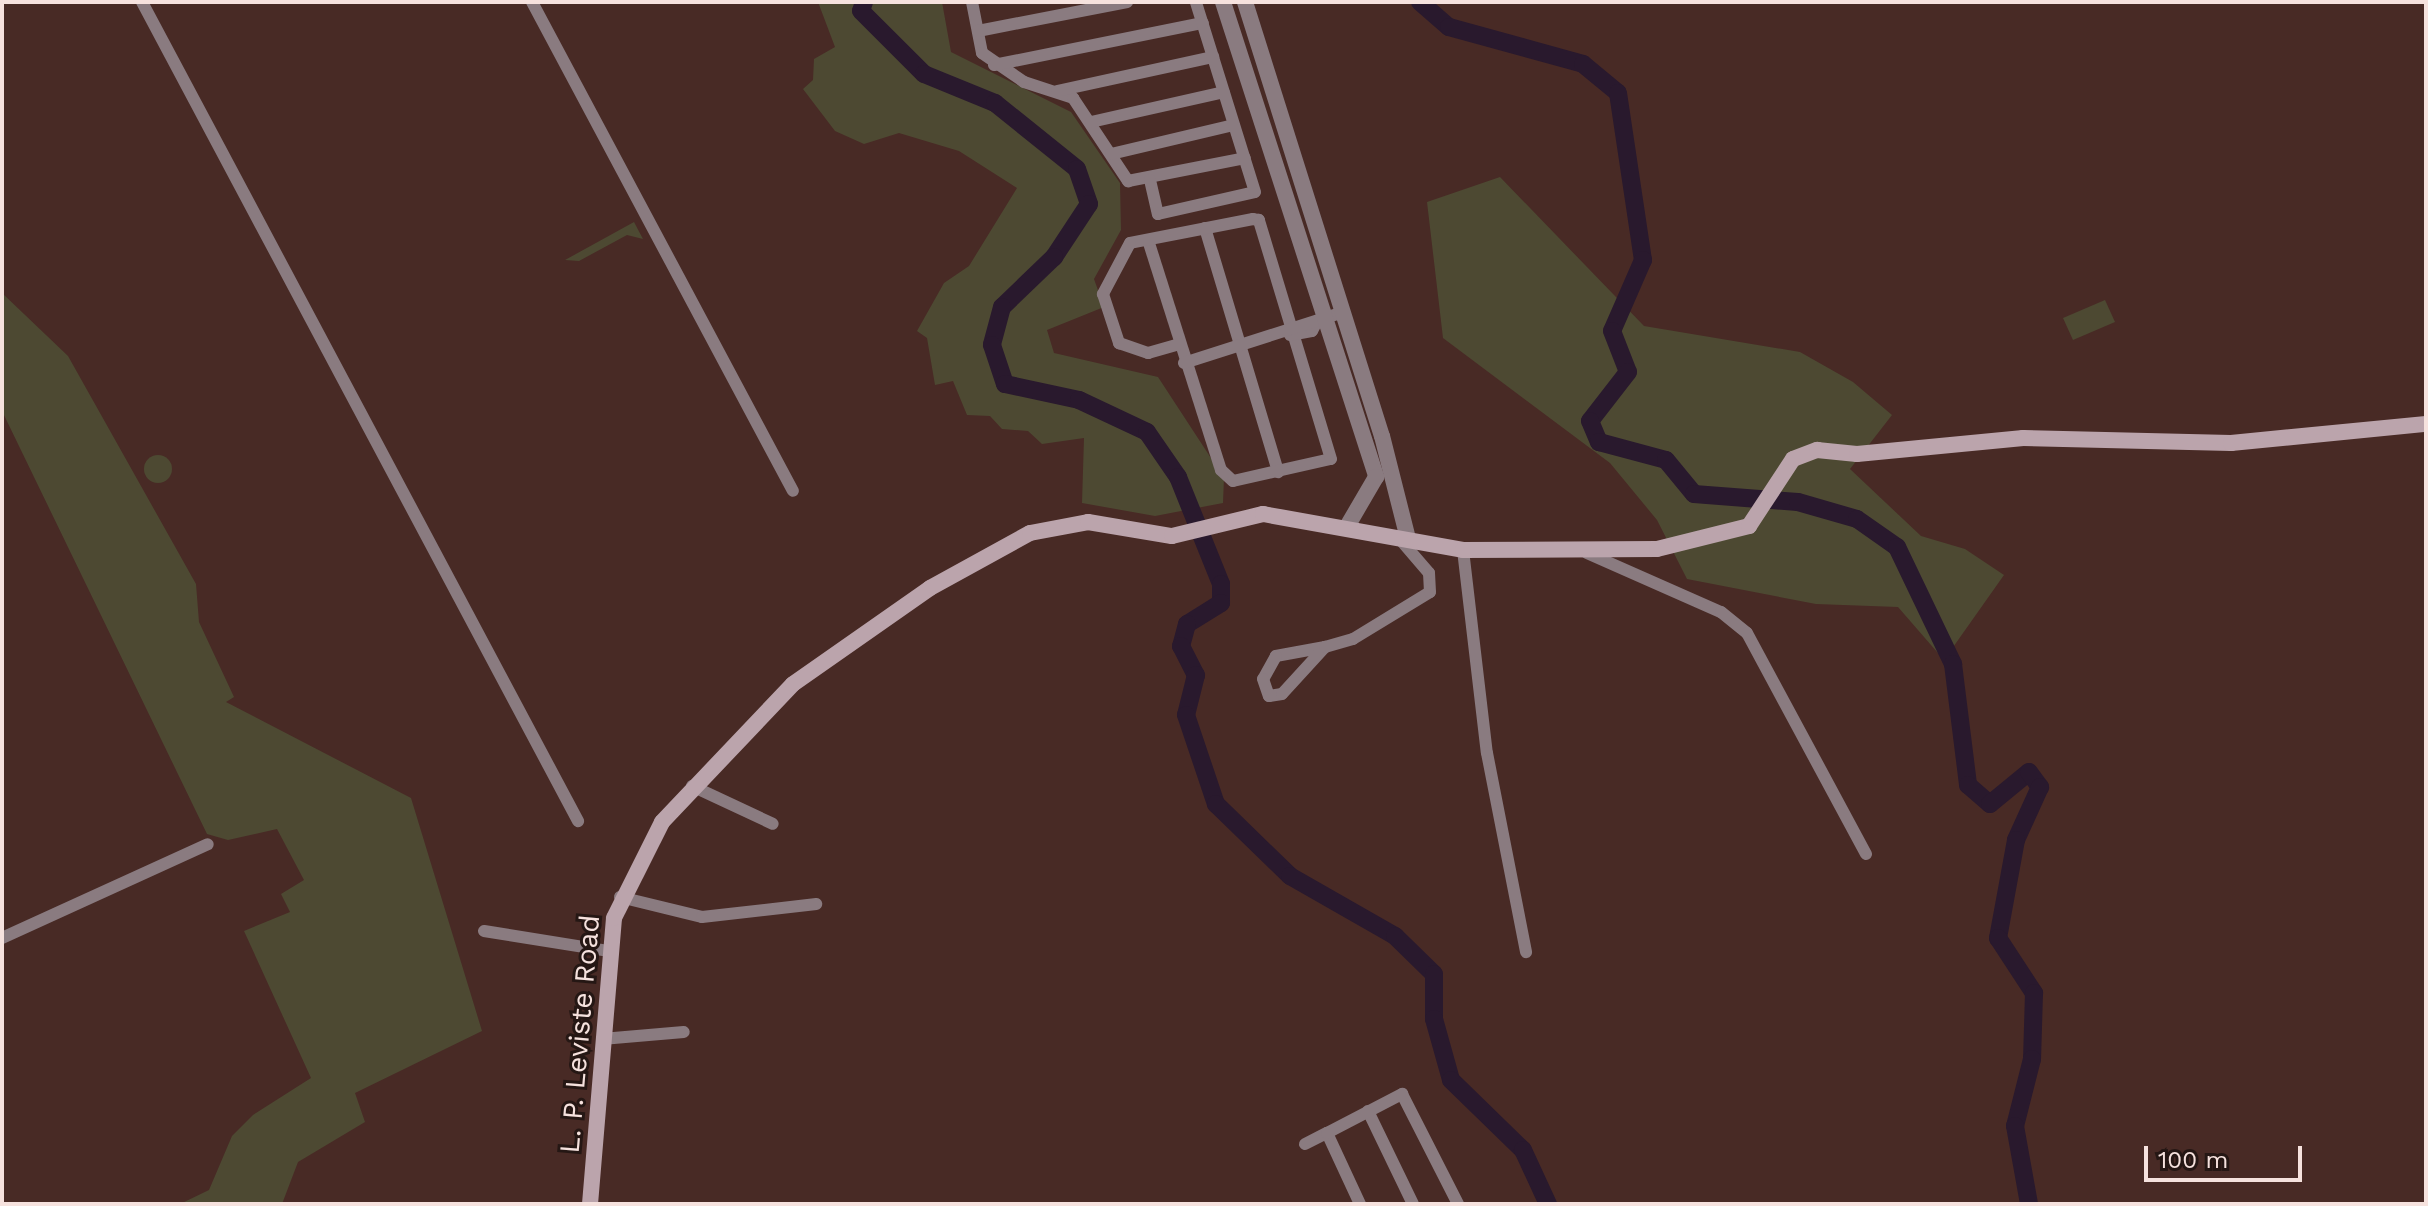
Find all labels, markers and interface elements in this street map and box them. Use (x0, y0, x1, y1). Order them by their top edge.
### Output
street label: L. P. Leviste Road (553, 913, 607, 1155)
scale bar (2148, 1130, 2306, 1180)
text: 100 m (2158, 1146, 2228, 1174)

